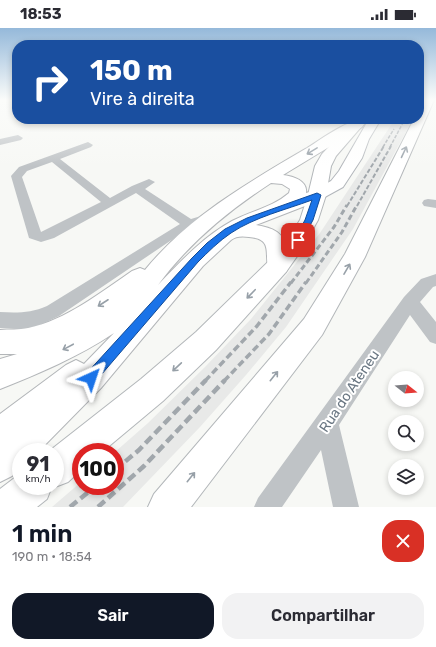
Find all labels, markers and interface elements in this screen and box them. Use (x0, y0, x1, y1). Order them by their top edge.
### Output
text: 18:53 (20, 5, 62, 23)
text: 150 m (90, 54, 173, 87)
icon: right (24, 56, 76, 108)
text: Vire à direita (90, 88, 195, 110)
one-way arrow (306, 147, 318, 155)
one-way arrow (401, 147, 408, 159)
pin (281, 223, 315, 257)
icon: arrive (287, 229, 309, 251)
one-way arrow (344, 263, 352, 275)
one-way arrow (246, 289, 256, 299)
one-way arrow (97, 299, 108, 307)
one-way arrow (62, 343, 74, 351)
street label: Rua do Ateneu (316, 347, 383, 436)
position arrow (70, 357, 112, 399)
one-way arrow (172, 362, 182, 372)
one-way arrow (269, 371, 278, 382)
north arrow (388, 371, 424, 407)
map controls (388, 371, 424, 495)
button: search (388, 415, 424, 451)
speed limit sign: 100 (72, 443, 124, 495)
text: 91 (27, 452, 49, 476)
button: layers (388, 459, 424, 495)
one-way arrow (187, 471, 196, 482)
text: km/h (26, 473, 50, 485)
text: 1 min (12, 520, 72, 548)
button: close (382, 520, 424, 562)
text: 190 m · 18:54 (12, 549, 92, 564)
button: Sair (12, 593, 214, 639)
button: Compartilhar (222, 593, 424, 639)

